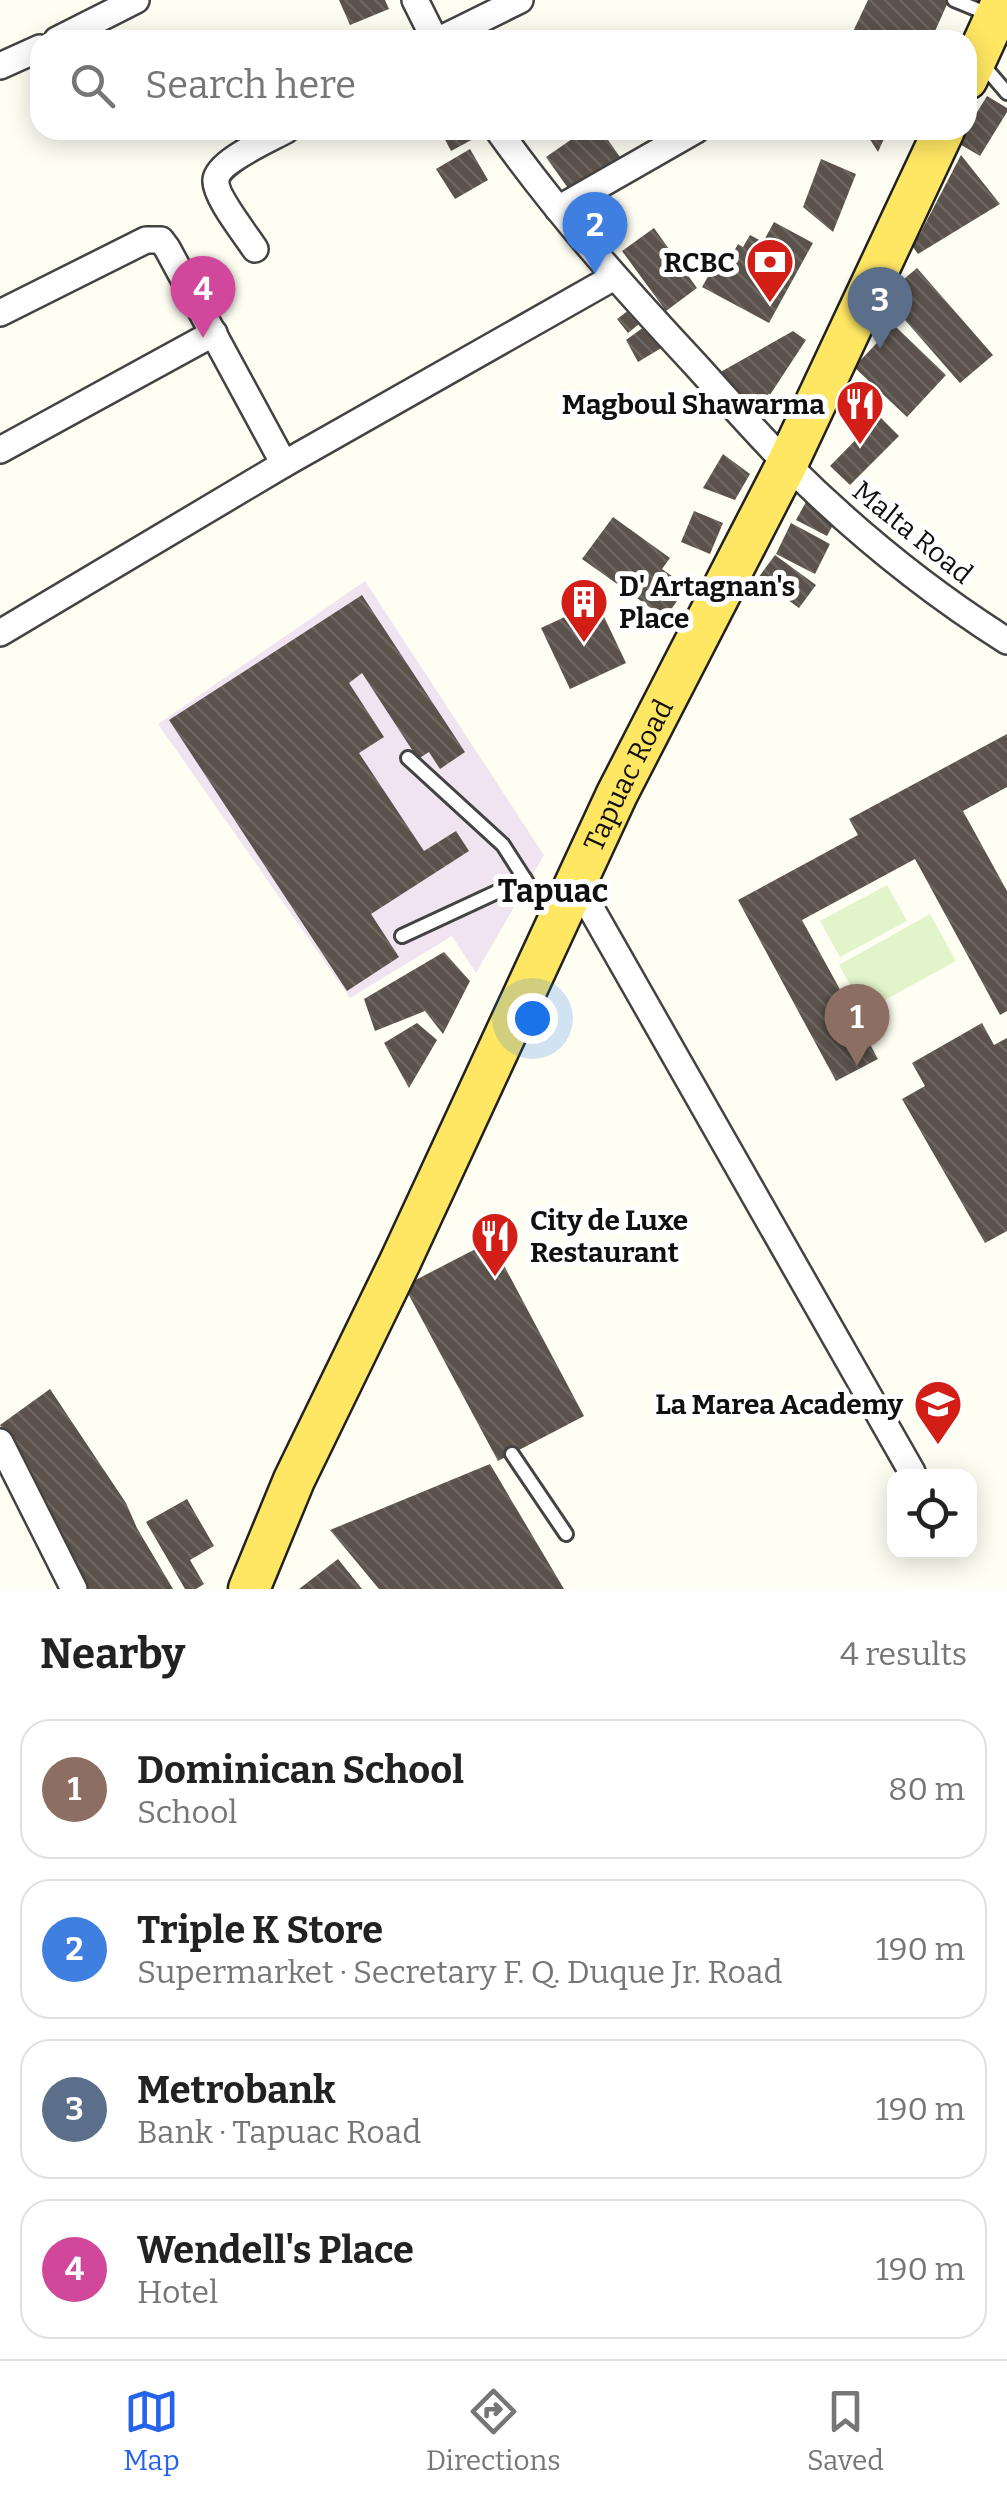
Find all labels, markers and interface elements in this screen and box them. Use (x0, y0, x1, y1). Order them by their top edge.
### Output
search box (30, 30, 977, 140)
icon: search (65, 58, 120, 113)
text: Search here (145, 62, 356, 108)
pin: 2 (562, 192, 628, 274)
bank icon: RCBC (744, 236, 796, 304)
place label: RCBC (664, 246, 735, 279)
pin: 4 (170, 255, 236, 338)
pin: 3 (848, 266, 912, 349)
restaurant icon: Magboul Shawarma (834, 378, 886, 446)
place label: Magboul Shawarma (562, 388, 825, 421)
street label: Malta Road (846, 474, 979, 591)
place label: D' Artagnan's Place (619, 570, 795, 635)
building icon: D' Artagnan's Place (558, 576, 610, 644)
street label: Tapuac Road (577, 694, 680, 856)
district label: Tapuac (498, 872, 608, 910)
pin: 1 (824, 984, 890, 1066)
your location (507, 993, 558, 1044)
place label: City de Luxe Restaurant (530, 1204, 688, 1269)
restaurant icon: City de Luxe Restaurant (469, 1210, 521, 1278)
school or university icon: La Marea Academy (912, 1378, 964, 1446)
place label: La Marea Academy (655, 1388, 903, 1421)
map controls (887, 1469, 977, 1559)
button: locate (887, 1469, 977, 1559)
text: Nearby (40, 1629, 185, 1679)
text: 4 results (840, 1635, 967, 1673)
text: Dominican School (137, 1747, 464, 1793)
text: 1 (68, 1770, 81, 1808)
text: 80 m (888, 1770, 965, 1808)
text: School (137, 1793, 238, 1831)
text: Triple K Store (137, 1907, 383, 1953)
text: 2 (65, 1930, 84, 1968)
text: 190 m (876, 1930, 965, 1968)
text: Supermarket · Secretary F. Q. Duque Jr. Road (137, 1953, 782, 1991)
text: Metrobank (137, 2067, 336, 2113)
text: 3 (65, 2090, 84, 2128)
text: 190 m (876, 2090, 965, 2128)
text: Bank · Tapuac Road (137, 2113, 421, 2151)
text: Wendell's Place (137, 2227, 414, 2273)
text: 4 (65, 2250, 84, 2288)
text: 190 m (876, 2250, 965, 2288)
text: Hotel (137, 2273, 218, 2311)
tab: Map (123, 2384, 180, 2477)
tab: Directions (426, 2384, 561, 2477)
tab: Saved (807, 2384, 884, 2477)

